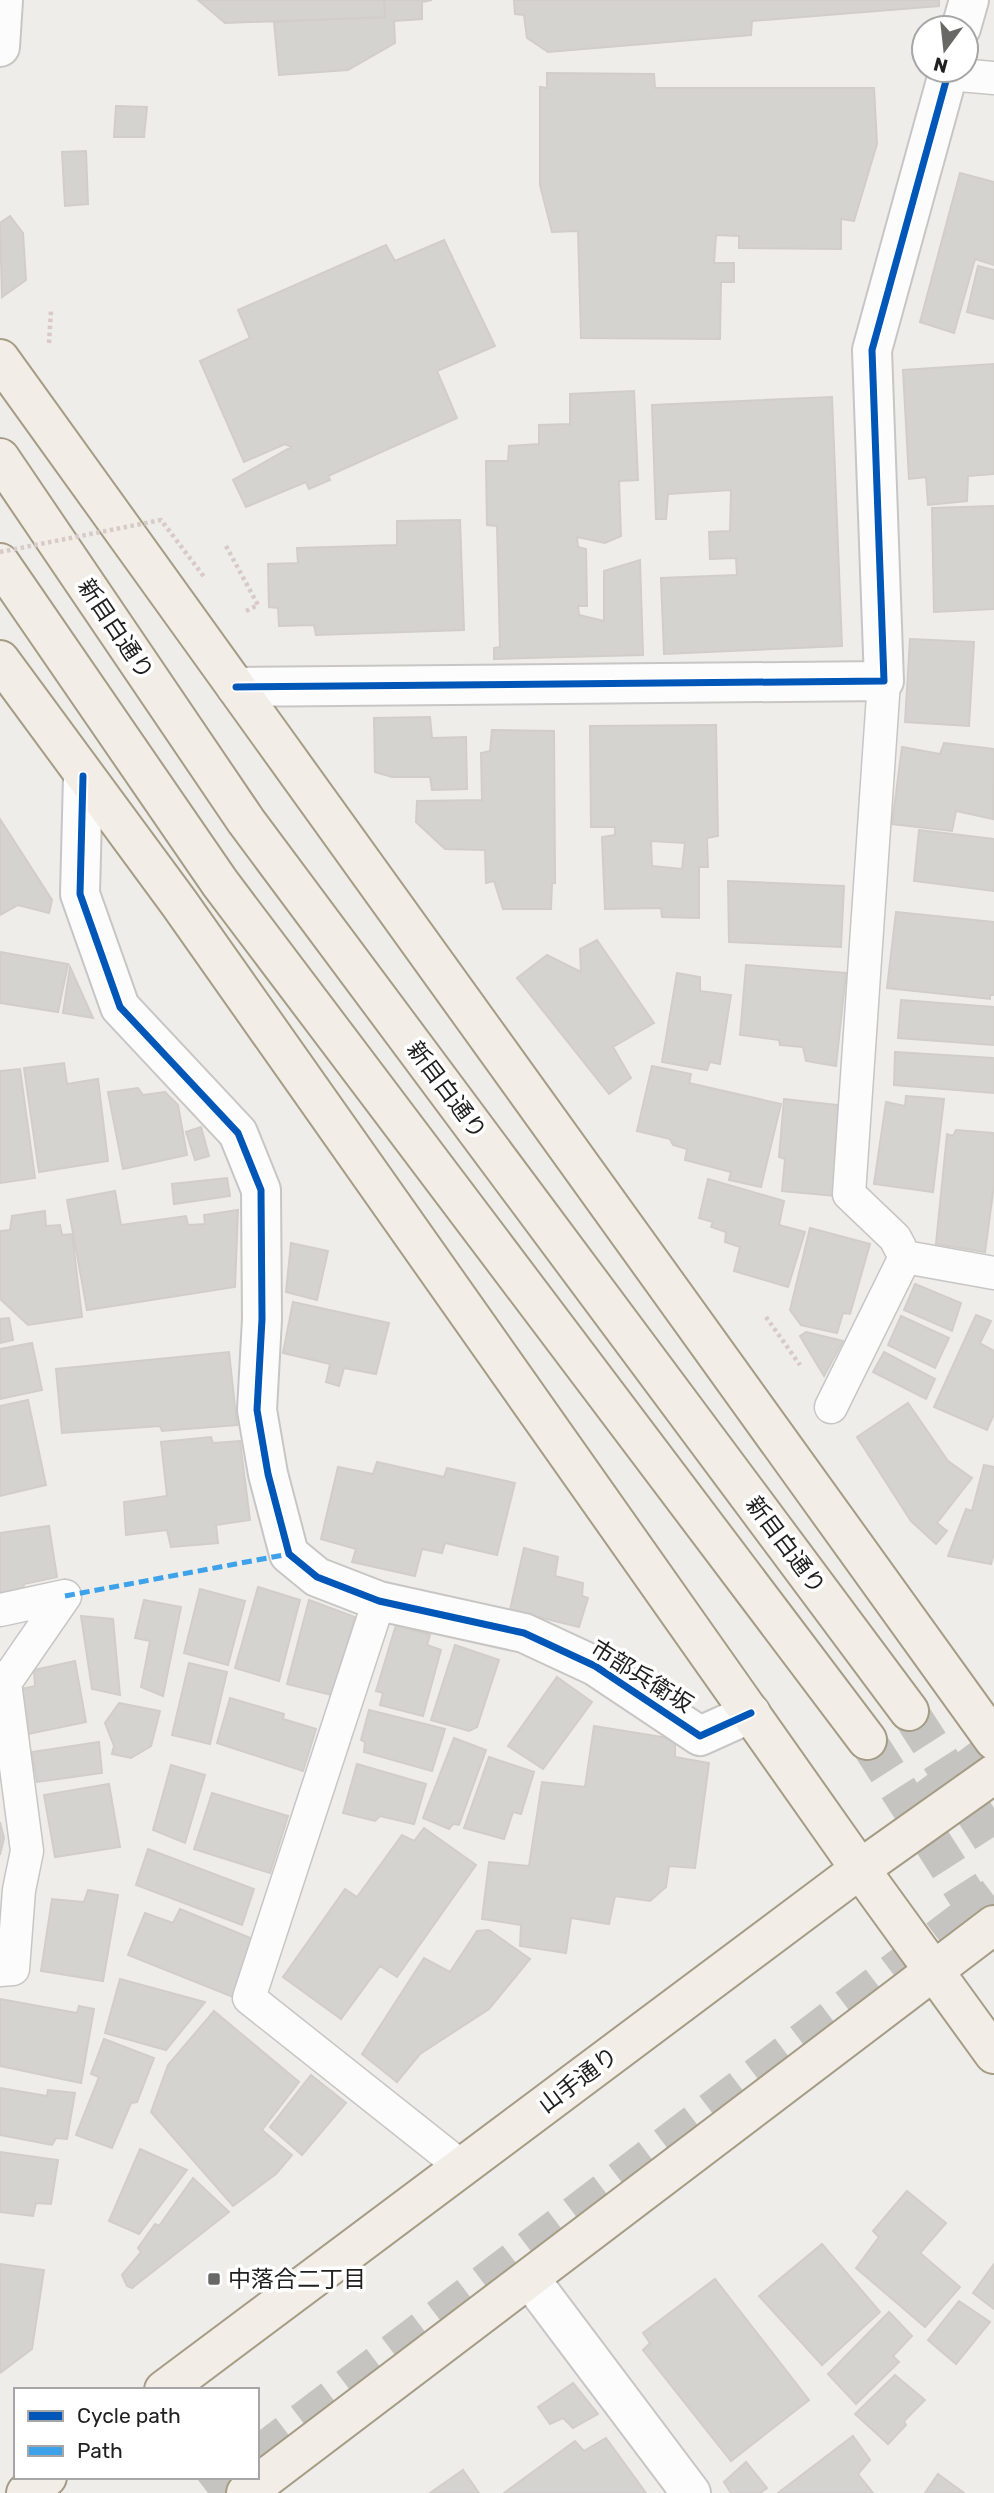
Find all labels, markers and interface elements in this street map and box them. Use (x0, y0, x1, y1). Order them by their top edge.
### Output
north arrow (910, 14, 980, 84)
text: N (931, 52, 950, 78)
street label: 新目白通り (72, 574, 160, 684)
street label: 新目白通り (401, 1036, 493, 1144)
street label: 新目白通り (740, 1491, 832, 1599)
street label: 市部兵衛坂 (586, 1634, 698, 1718)
street label: 山手通り (533, 2041, 623, 2119)
place label: 中落合二丁目 (228, 2265, 366, 2293)
marker: 中落合二丁目 (206, 2271, 222, 2287)
legend (14, 2388, 259, 2479)
text: Cycle path (77, 2403, 181, 2428)
text: Path (77, 2438, 123, 2463)

